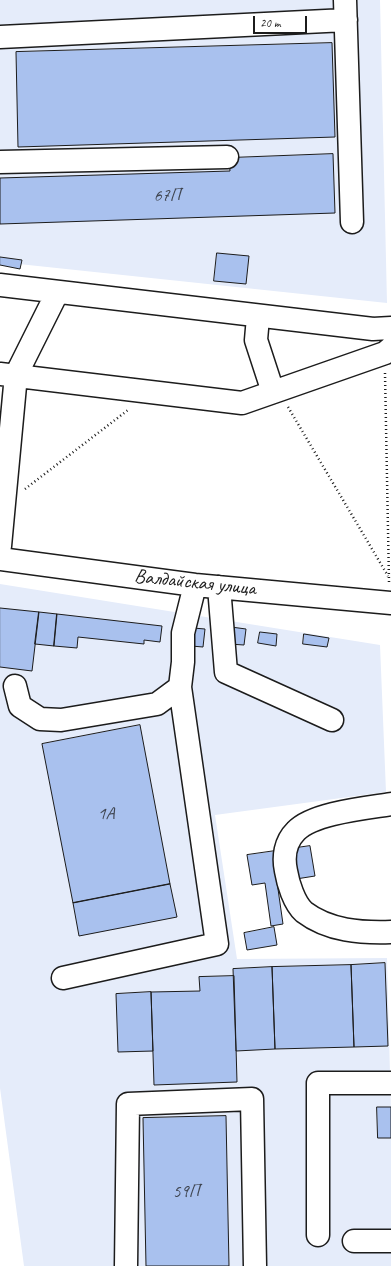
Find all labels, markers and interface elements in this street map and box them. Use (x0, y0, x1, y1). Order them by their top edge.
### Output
scale bar (255, 8, 309, 34)
text: 20 m (260, 15, 280, 31)
house number: 67П (153, 185, 181, 207)
street label: Валдайская улица (133, 565, 257, 601)
house number: 1А (97, 803, 115, 825)
house number: 59П (172, 1181, 200, 1203)

